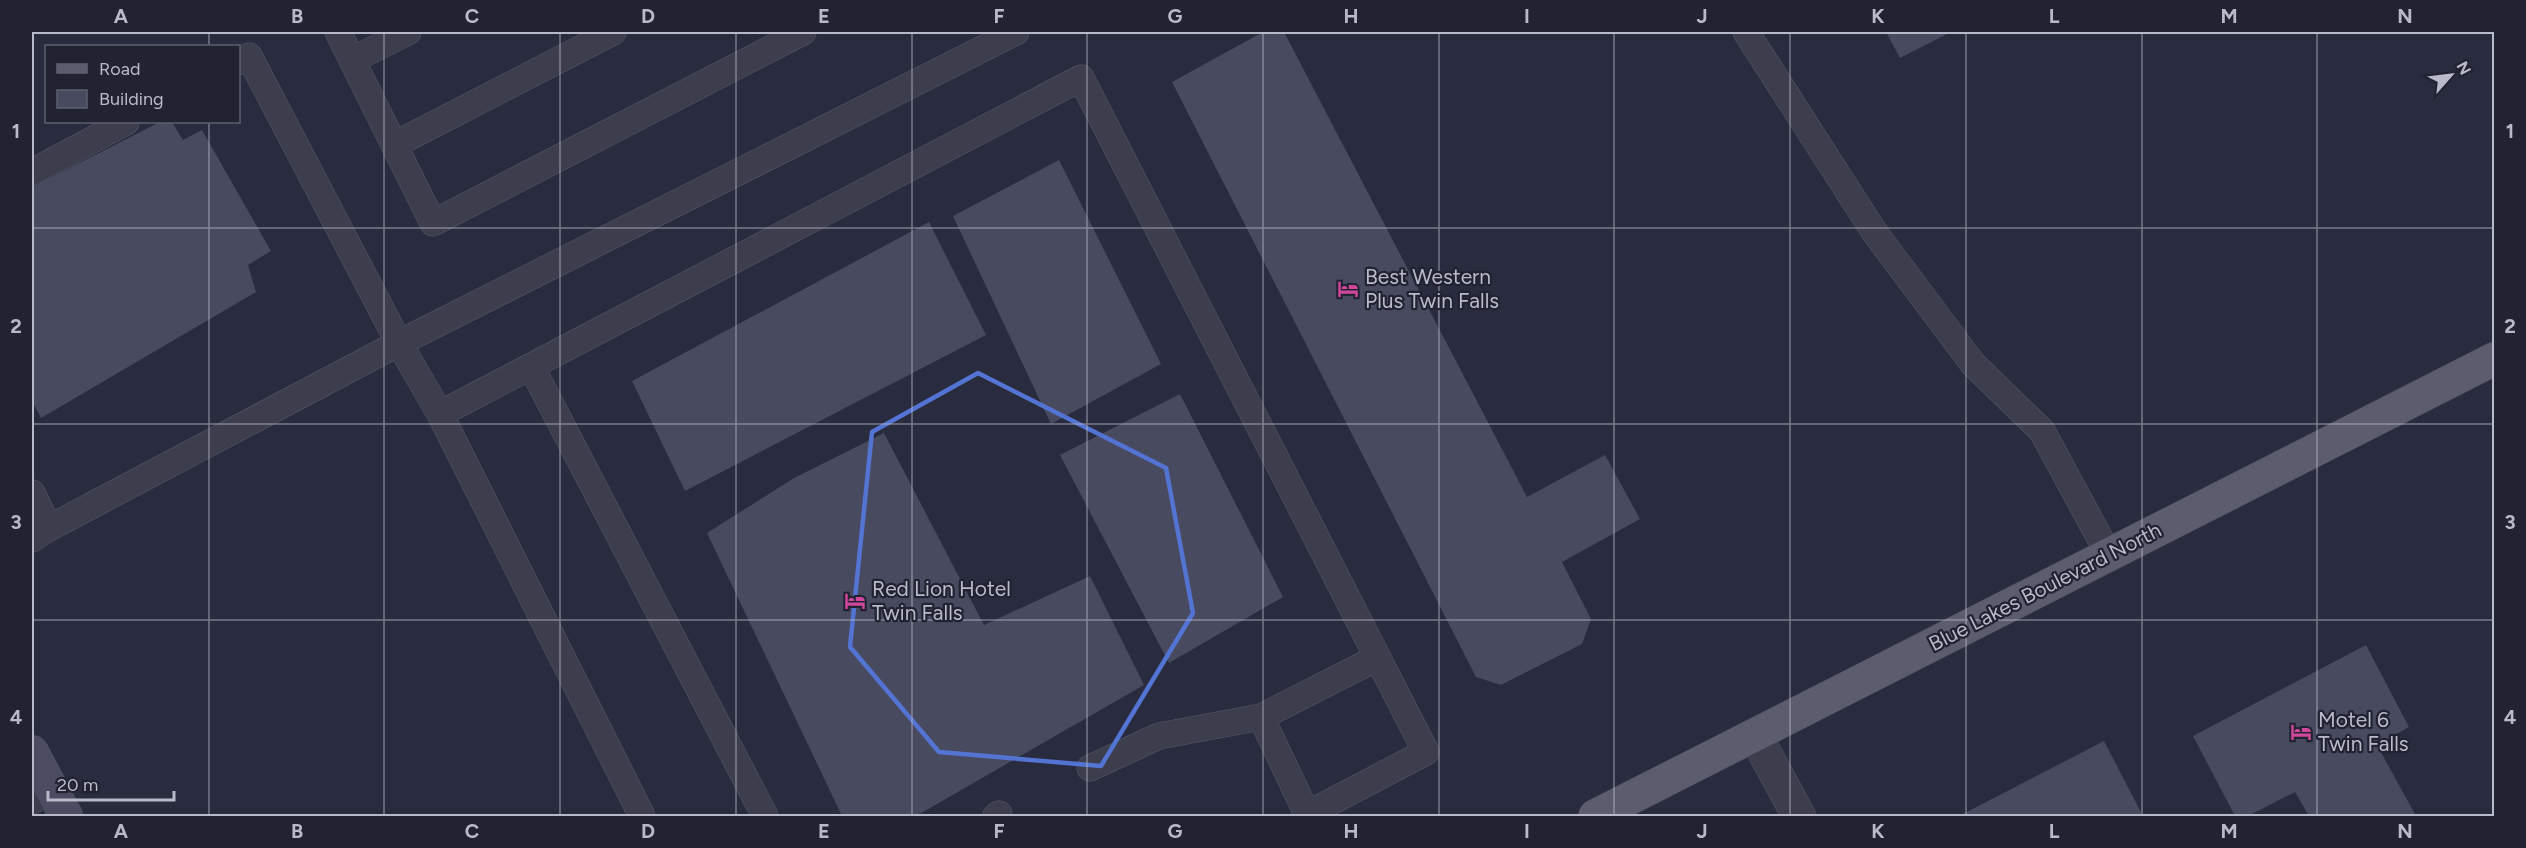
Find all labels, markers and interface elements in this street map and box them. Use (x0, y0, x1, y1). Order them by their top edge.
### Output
text: A (114, 4, 129, 28)
text: B (291, 4, 303, 28)
text: C (465, 4, 479, 28)
text: D (641, 4, 655, 28)
text: E (818, 4, 830, 28)
text: F (993, 4, 1005, 28)
text: G (1168, 4, 1183, 28)
text: H (1344, 4, 1359, 28)
text: I (1524, 4, 1530, 28)
text: J (1696, 4, 1708, 28)
text: K (1871, 4, 1885, 28)
text: L (2049, 4, 2060, 28)
text: M (2220, 4, 2238, 28)
text: N (2397, 4, 2413, 28)
legend (45, 45, 240, 123)
north arrow (2421, 45, 2481, 105)
text: Road (99, 58, 140, 80)
text: N (2453, 58, 2475, 78)
text: Building (99, 88, 164, 110)
text: 1 (12, 119, 20, 143)
text: 1 (2506, 119, 2514, 143)
place label: Best Western Plus Twin Falls (1365, 264, 1499, 313)
hotel icon: Best Western Plus Twin Falls (1336, 277, 1360, 301)
text: 2 (10, 314, 22, 338)
text: 2 (2504, 314, 2516, 338)
text: 3 (10, 510, 22, 534)
text: 3 (2504, 510, 2516, 534)
street label: Blue Lakes Boulevard North (1924, 517, 2165, 656)
place label: Red Lion Hotel Twin Falls (872, 576, 1011, 625)
hotel icon: Red Lion Hotel Twin Falls (843, 589, 867, 613)
text: 4 (10, 705, 23, 729)
text: 4 (2504, 705, 2517, 729)
place label: Motel 6 Twin Falls (2318, 707, 2409, 756)
hotel icon: Motel 6 Twin Falls (2289, 720, 2313, 744)
scale bar (48, 764, 174, 802)
text: 20 m (57, 774, 98, 796)
text: A (114, 819, 129, 843)
text: B (291, 819, 303, 843)
text: C (465, 819, 479, 843)
text: D (641, 819, 655, 843)
text: E (818, 819, 830, 843)
text: F (993, 819, 1005, 843)
text: G (1168, 819, 1183, 843)
text: H (1344, 819, 1359, 843)
text: I (1524, 819, 1530, 843)
text: J (1696, 819, 1708, 843)
text: K (1871, 819, 1885, 843)
text: L (2049, 819, 2060, 843)
text: M (2220, 819, 2238, 843)
text: N (2397, 819, 2413, 843)

